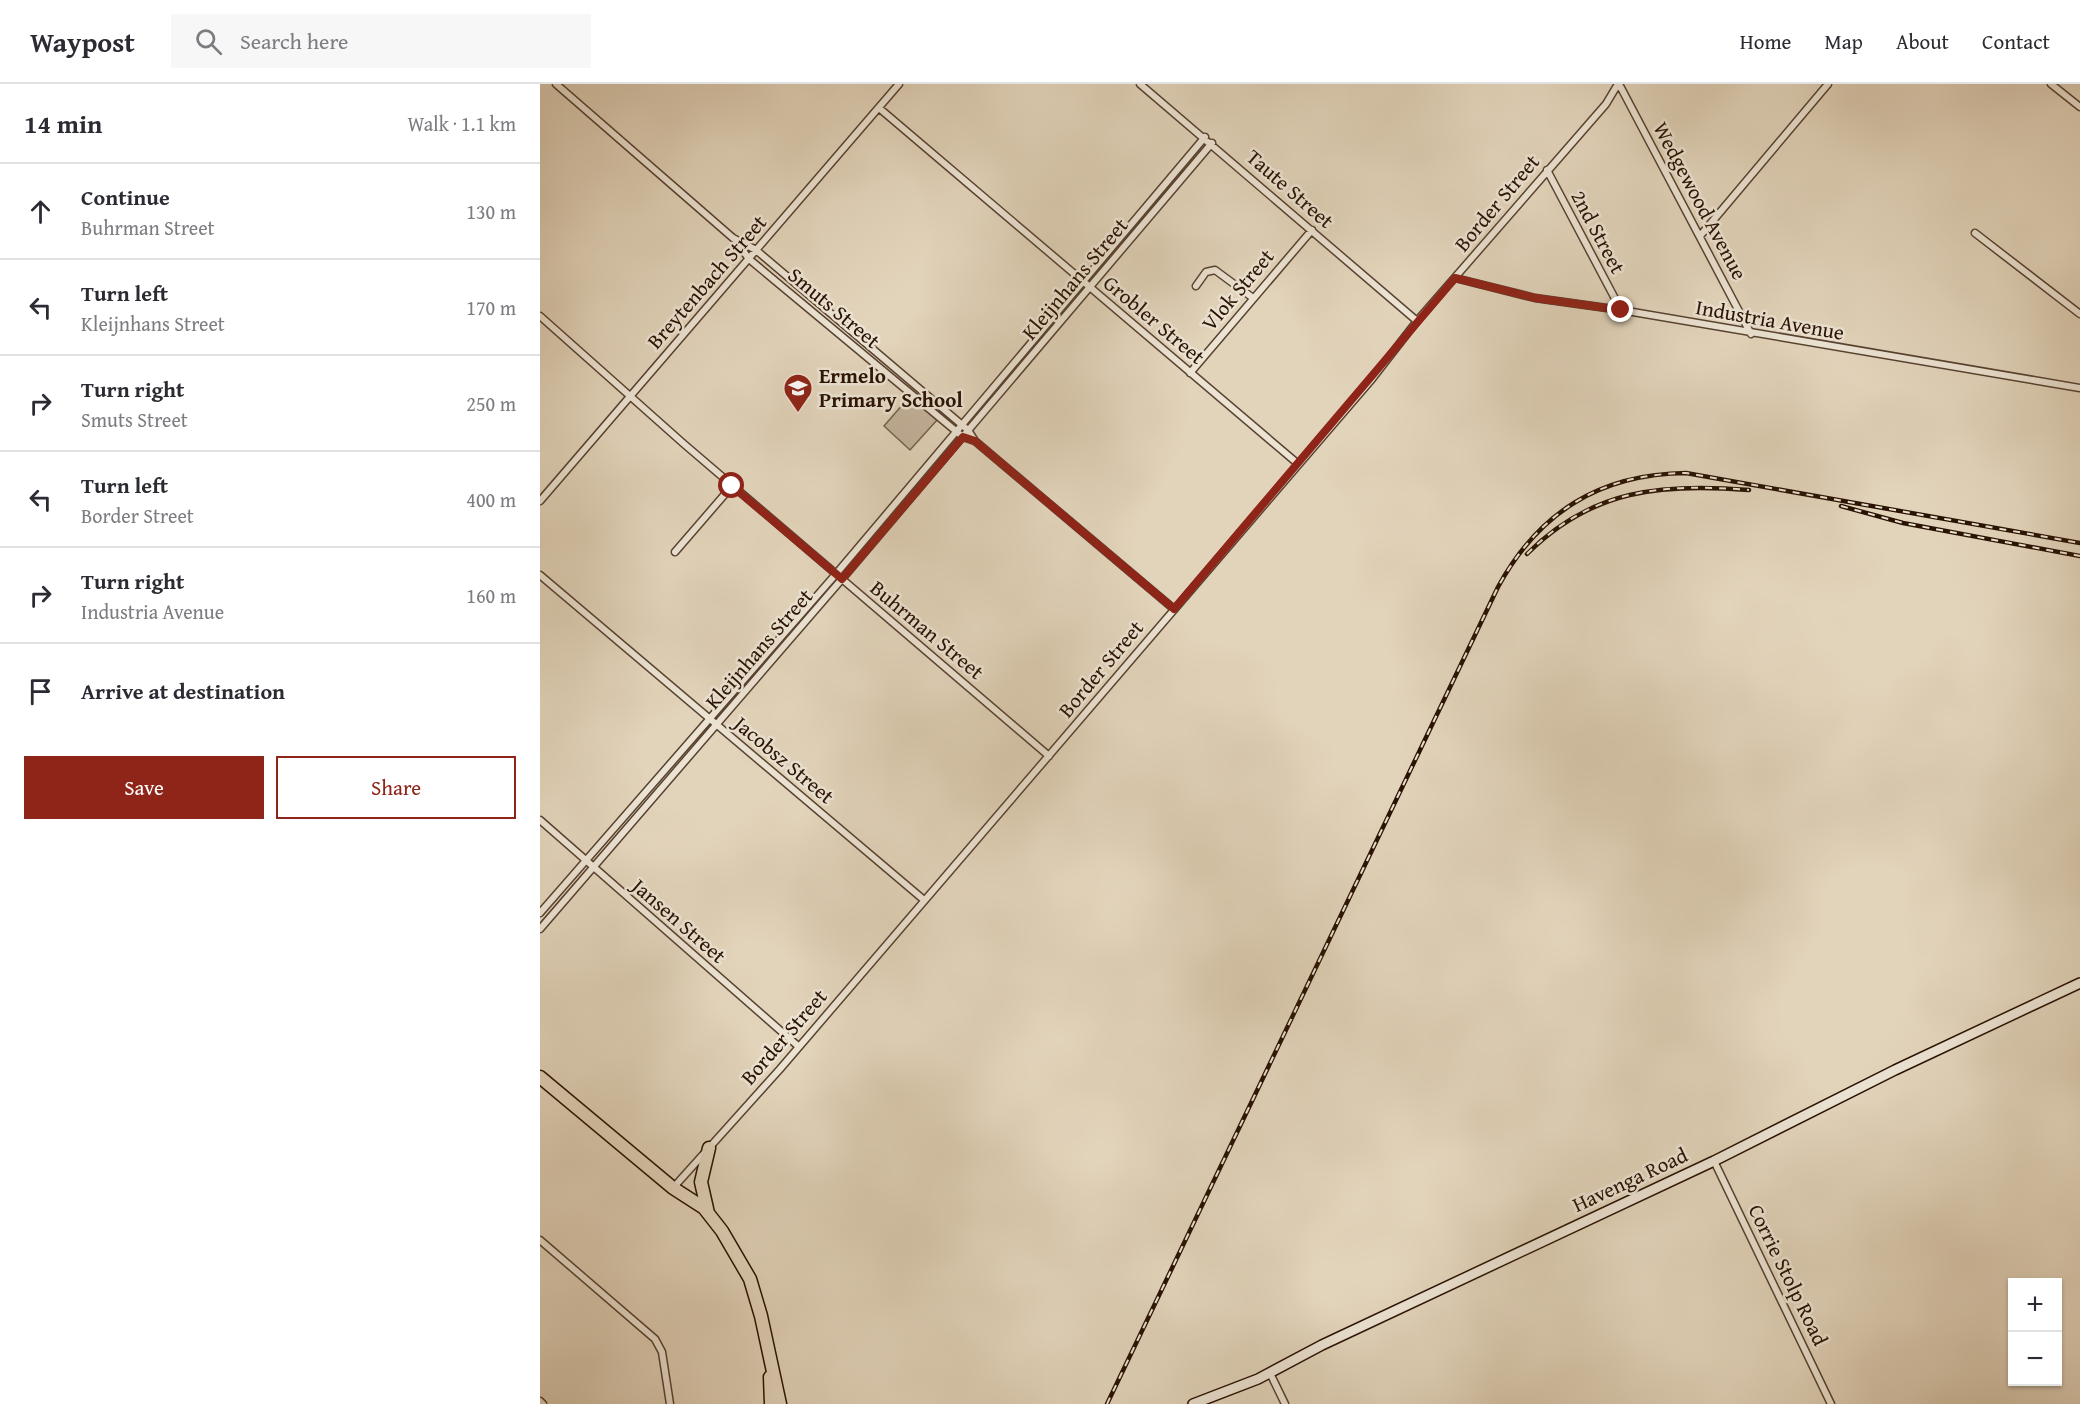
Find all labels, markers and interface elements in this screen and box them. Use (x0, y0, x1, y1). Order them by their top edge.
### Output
search box (171, 14, 591, 68)
text: Waypost (30, 21, 135, 62)
icon: search (192, 25, 225, 58)
text: Search here (240, 25, 348, 57)
text: Home (1740, 26, 1791, 57)
text: Map (1824, 26, 1863, 57)
text: About (1896, 26, 1949, 57)
text: Contact (1982, 26, 2050, 57)
text: 14 min (24, 104, 102, 143)
text: Walk · 1.1 km (407, 109, 516, 138)
street label: Wedgewood Avenue (1646, 116, 1755, 285)
street label: Taute Street (1240, 142, 1341, 236)
street label: Border Street (1447, 147, 1547, 258)
text: Continue (81, 181, 170, 213)
street label: 2nd Street (1563, 184, 1634, 280)
icon: ahead (24, 195, 57, 228)
text: 130 m (466, 197, 516, 226)
street label: Breytenbach Street (640, 207, 774, 356)
street label: Kleijnhans Street (1014, 210, 1135, 347)
text: Buhrman Street (81, 213, 215, 242)
street label: Vlok Street (1194, 241, 1282, 337)
street label: Smuts Street (781, 260, 888, 356)
street label: Grobler Street (1097, 268, 1212, 372)
text: Turn left (81, 277, 168, 309)
icon: left (24, 291, 57, 324)
street label: Industria Avenue (1693, 291, 1847, 348)
text: 170 m (466, 293, 516, 322)
route end (1607, 296, 1633, 322)
text: Kleijnhans Street (81, 309, 225, 338)
place label: Ermelo Primary School (819, 360, 963, 415)
school or university icon: Ermelo Primary School (782, 372, 814, 414)
text: Turn right (81, 373, 184, 405)
icon: right (24, 387, 57, 420)
text: 250 m (466, 389, 516, 418)
text: Smuts Street (81, 405, 188, 434)
text: Turn left (81, 469, 168, 501)
route start (718, 472, 744, 498)
icon: left (24, 483, 57, 516)
text: 400 m (466, 485, 516, 514)
text: Border Street (81, 501, 194, 530)
text: Turn right (81, 565, 184, 597)
street label: Buhrman Street (864, 573, 991, 687)
icon: right (24, 579, 57, 612)
text: 160 m (466, 581, 516, 610)
street label: Kleijnhans Street (697, 581, 820, 716)
text: Industria Avenue (81, 597, 224, 626)
street label: Border Street (1051, 613, 1151, 724)
icon: arrive (24, 675, 57, 708)
text: Arrive at destination (81, 675, 285, 707)
street label: Jacobsz Street (725, 706, 842, 811)
button: Save (24, 756, 264, 819)
button: Share (276, 756, 516, 819)
street label: Jansen Street (623, 869, 734, 971)
street label: Border Street (733, 981, 835, 1092)
street label: Havenga Road (1567, 1139, 1693, 1220)
street label: Corrie Stolp Road (1741, 1199, 1836, 1351)
map controls (2008, 1278, 2062, 1386)
button: + (2008, 1278, 2062, 1332)
button: − (2008, 1332, 2062, 1386)

